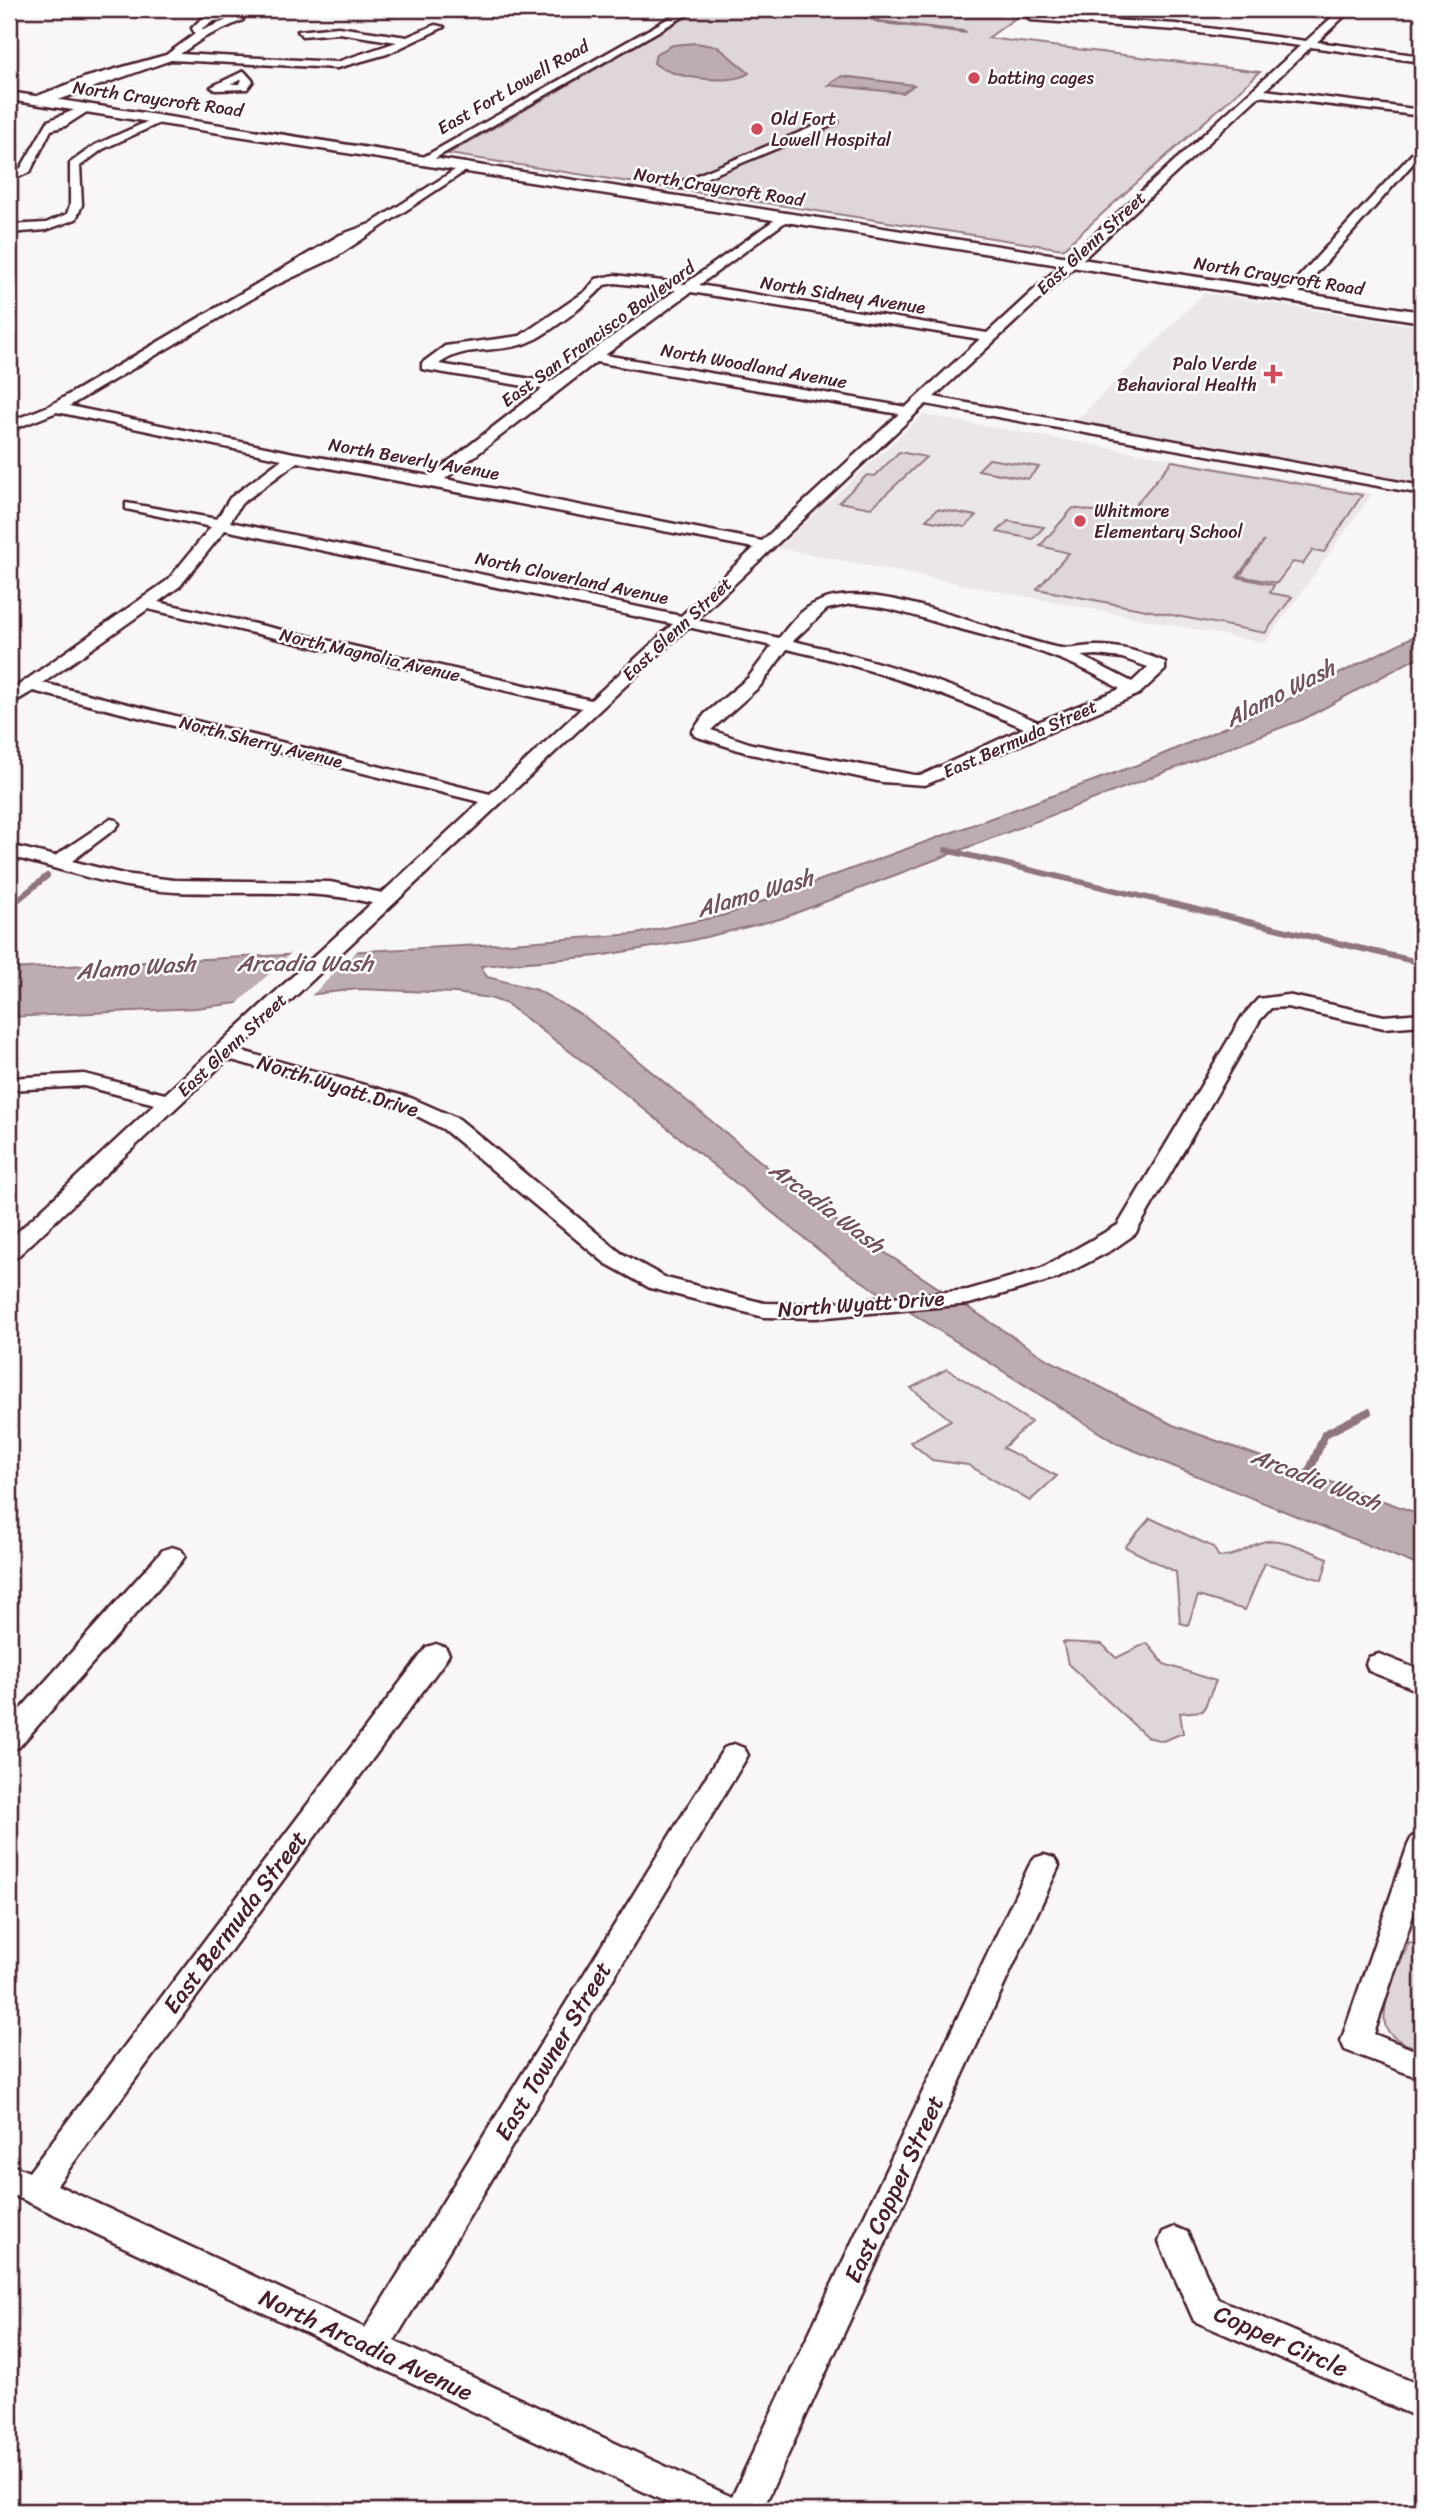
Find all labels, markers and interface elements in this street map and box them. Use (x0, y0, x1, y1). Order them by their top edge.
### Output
street label: East Fort Lowell Road (431, 30, 596, 144)
place label: batting cages (988, 62, 1095, 94)
marker: batting cages (966, 70, 982, 86)
street label: North Craycroft Road (71, 71, 247, 127)
place label: Old Fort Lowell Hospital (771, 103, 892, 156)
marker: Old Fort Lowell Hospital (749, 121, 765, 137)
street label: North Craycroft Road (632, 158, 808, 216)
street label: East Glenn Street (1028, 183, 1154, 303)
street label: North Craycroft Road (1192, 247, 1368, 305)
street label: East San Francisco Boulevard (494, 251, 703, 416)
street label: North Sidney Avenue (758, 266, 928, 324)
street label: North Woodland Avenue (658, 334, 850, 398)
place label: Palo Verde Behavioral Health (1117, 348, 1257, 401)
marker: Palo Verde Behavioral Health (1263, 364, 1283, 384)
street label: North Beverly Avenue (326, 428, 502, 490)
place label: Whitmore Elementary School (1094, 495, 1243, 548)
marker: Whitmore Elementary School (1072, 513, 1088, 529)
street label: North Cloverland Avenue (472, 542, 672, 614)
street label: East Glenn Street (614, 569, 740, 689)
street label: North Magnolia Avenue (277, 619, 463, 691)
water label: Alamo Wash (1217, 647, 1344, 739)
street label: East Bermuda Street (938, 691, 1103, 787)
street label: North Sherry Avenue (176, 706, 346, 778)
water label: Alamo Wash (691, 857, 820, 930)
water label: Alamo Wash (74, 943, 199, 992)
water label: Arcadia Wash (236, 943, 375, 984)
street label: East Glenn Street (169, 985, 295, 1105)
street label: North Wyatt Drive (253, 1043, 423, 1129)
water label: Arcadia Wash (759, 1150, 895, 1266)
street label: North Wyatt Drive (776, 1279, 946, 1329)
water label: Arcadia Wash (1244, 1436, 1388, 1524)
street label: East Bermuda Street (152, 1821, 318, 2023)
street label: East Towner Street (483, 1953, 623, 2149)
street label: East Copper Street (832, 2088, 956, 2290)
street label: North Arcadia Avenue (252, 2277, 480, 2413)
street label: Copper Circle (1207, 2293, 1355, 2389)

